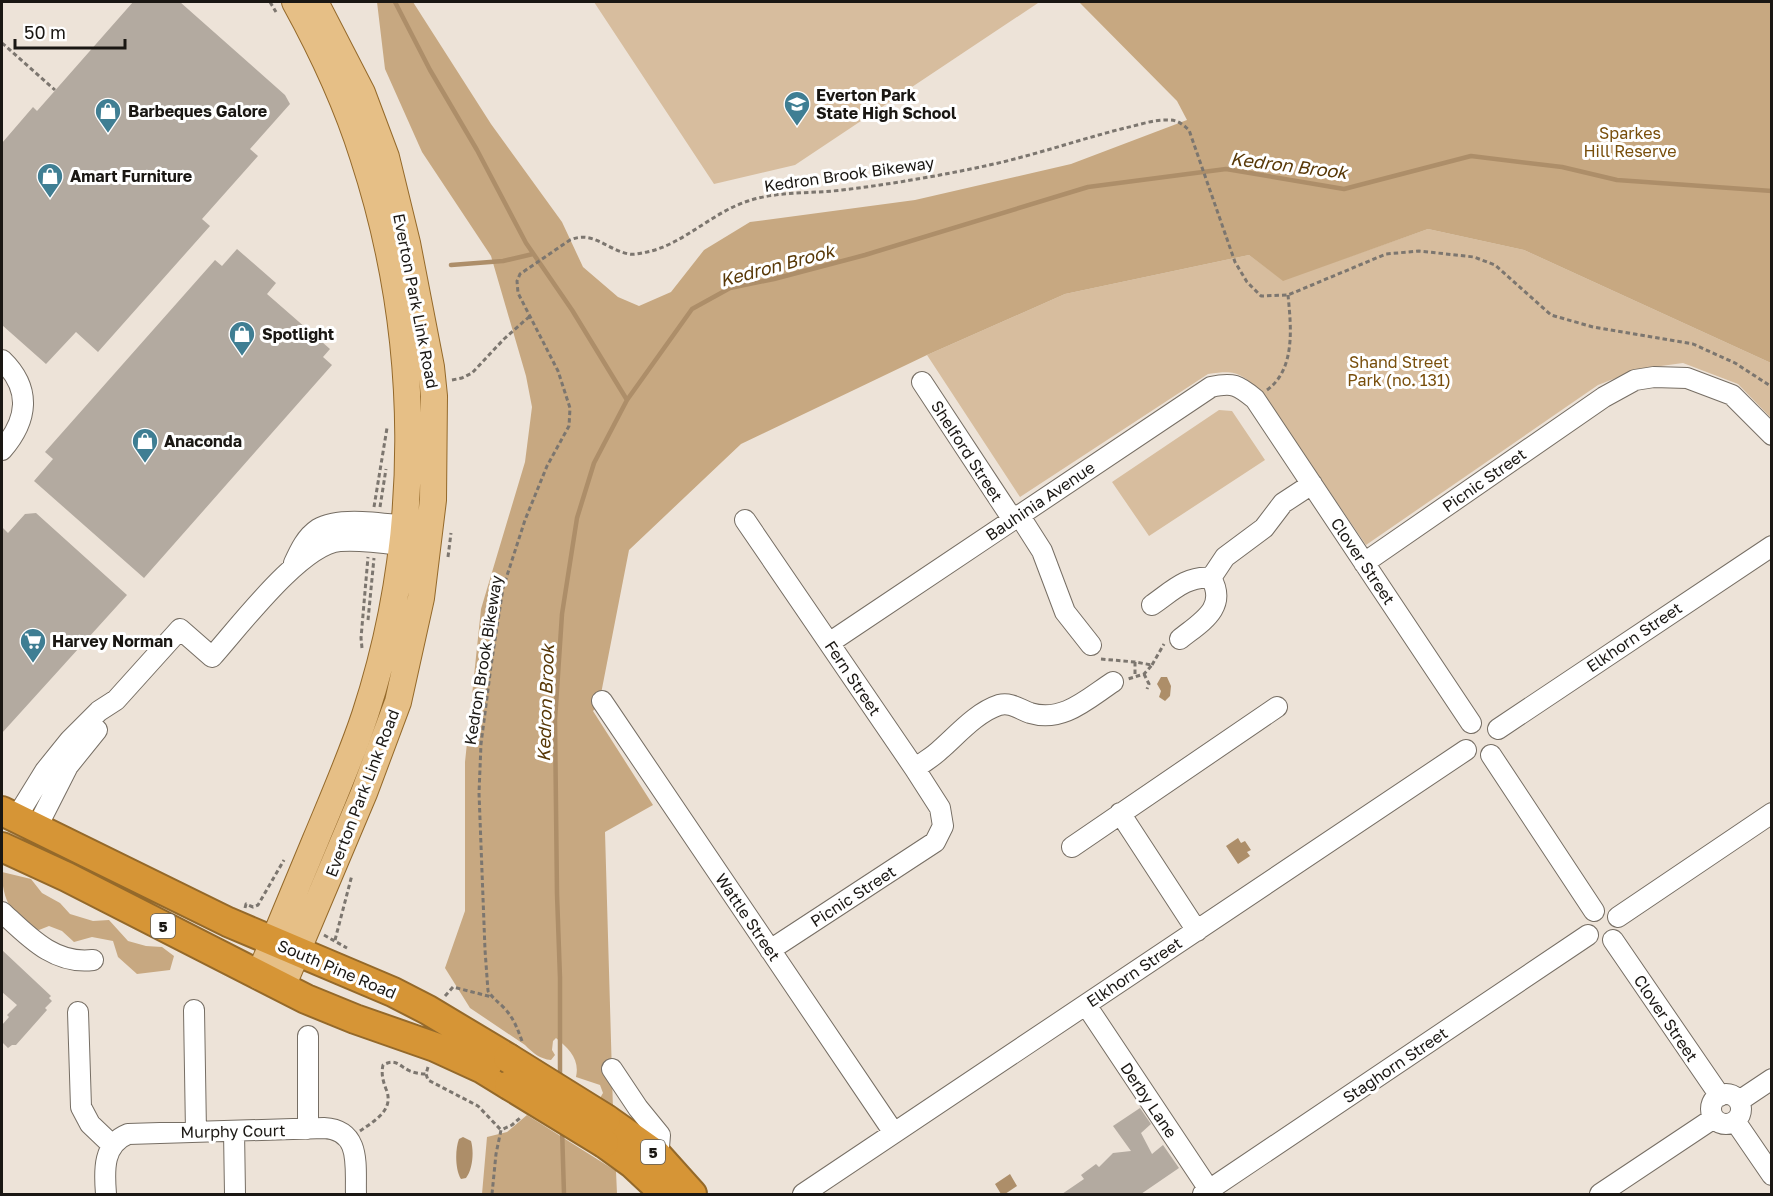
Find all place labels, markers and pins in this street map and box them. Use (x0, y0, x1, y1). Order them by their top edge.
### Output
place label: Everton Park State High School (816, 85, 957, 123)
school or university icon: Everton Park State High School (782, 89, 812, 127)
shop icon: Barbeques Galore (93, 96, 123, 134)
place label: Barbeques Galore (128, 101, 267, 121)
shop icon: Amart Furniture (35, 161, 65, 199)
place label: Amart Furniture (70, 166, 192, 186)
shop icon: Spotlight (227, 319, 257, 357)
place label: Spotlight (262, 324, 334, 344)
shop icon: Anaconda (130, 426, 160, 464)
place label: Anaconda (164, 431, 242, 451)
supermarket icon: Harvey Norman (18, 626, 48, 664)
place label: Harvey Norman (52, 631, 173, 651)

